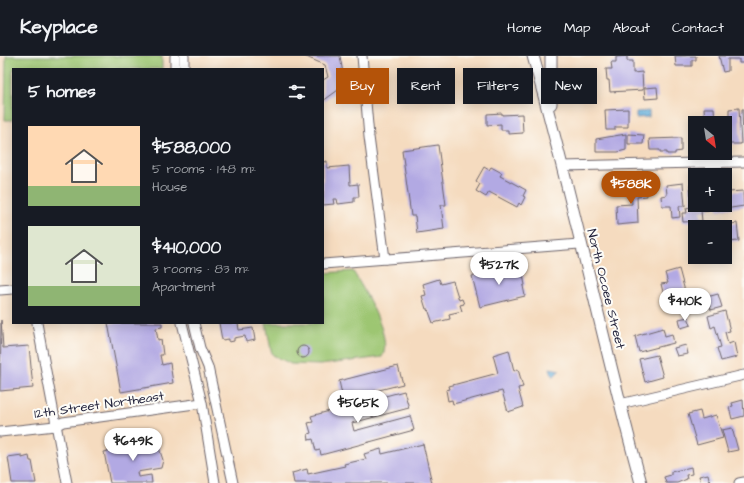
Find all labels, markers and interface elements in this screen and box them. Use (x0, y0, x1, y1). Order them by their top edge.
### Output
text: Keyplace (20, 14, 98, 41)
text: Home (507, 18, 542, 38)
text: Map (564, 18, 590, 38)
text: About (612, 18, 650, 38)
text: Contact (672, 18, 724, 38)
chip: Buy (336, 68, 389, 104)
chip: Rent (397, 68, 455, 104)
chip: Filters (463, 68, 533, 104)
chip: New (541, 68, 597, 104)
text: 5 homes (28, 80, 96, 104)
icon: filters (286, 81, 308, 103)
north arrow (688, 116, 732, 160)
map controls (688, 116, 732, 264)
text: $588,000 (152, 136, 231, 160)
icon: home (60, 142, 108, 190)
text: 5 rooms · 148 m² (152, 160, 256, 178)
button: + (688, 168, 732, 212)
pin: $588K (603, 171, 659, 205)
text: $588K (610, 175, 652, 193)
text: House (152, 178, 187, 196)
button: − (688, 220, 732, 264)
street label: North Ocoee Street (582, 227, 630, 352)
text: $410,000 (152, 236, 221, 260)
icon: home (60, 242, 108, 290)
pin: $527K (471, 252, 527, 286)
text: $527K (479, 256, 519, 274)
text: 3 rooms · 83 m² (152, 260, 250, 278)
text: Apartment (152, 278, 216, 296)
pin: $410K (657, 288, 713, 322)
text: $410K (668, 292, 702, 310)
street label: 12th Street Northeast (33, 387, 166, 423)
pin: $565K (330, 390, 386, 424)
text: $565K (337, 394, 379, 412)
pin: $649K (105, 428, 161, 462)
text: $649K (113, 432, 153, 450)

